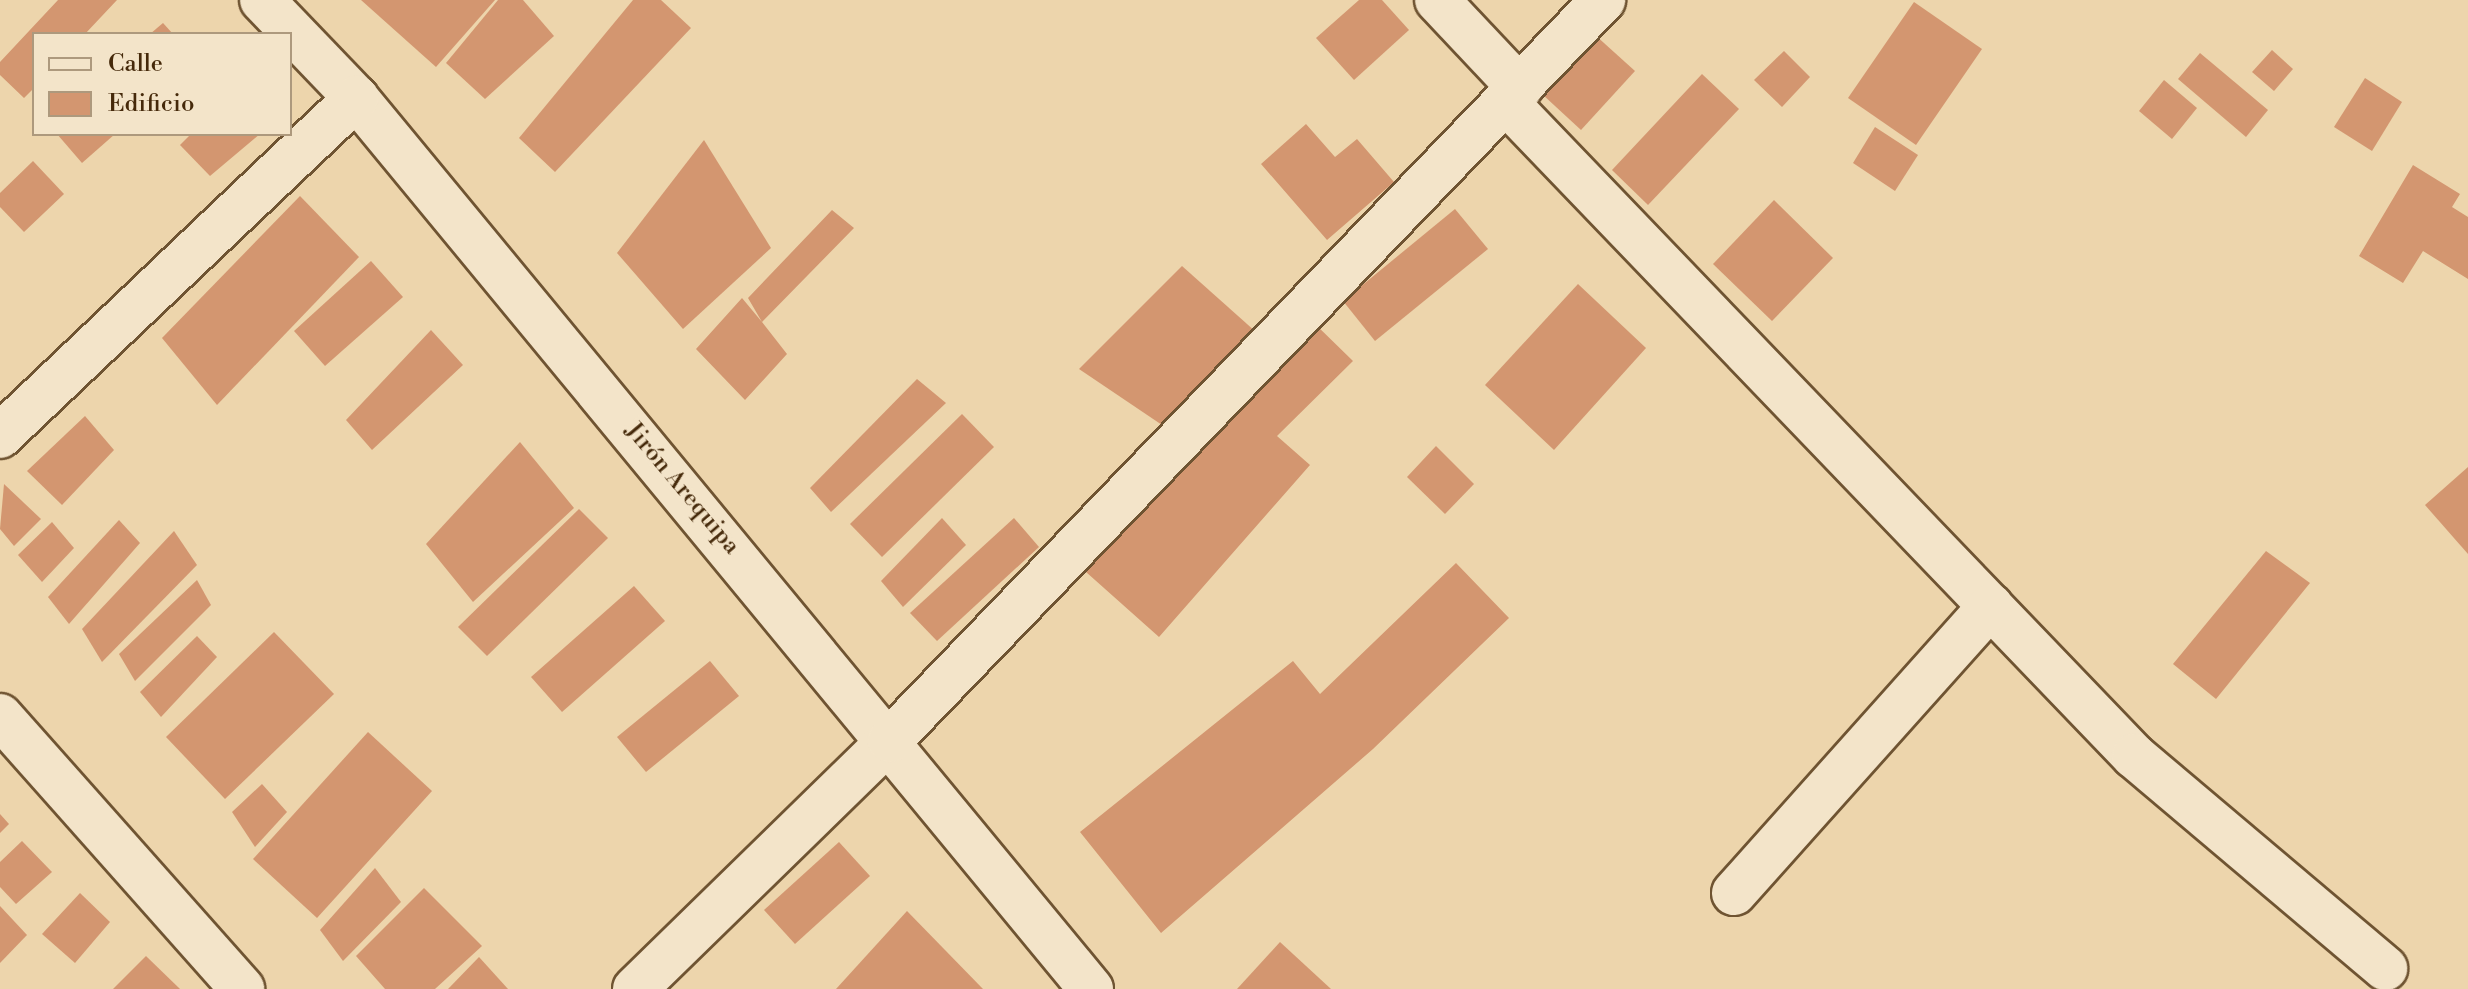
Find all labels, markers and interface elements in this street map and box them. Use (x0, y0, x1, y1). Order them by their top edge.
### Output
legend (32, 32, 292, 136)
text: Calle (108, 49, 163, 79)
text: Edificio (108, 89, 194, 119)
street label: Jirón Arequipa (619, 417, 745, 561)

